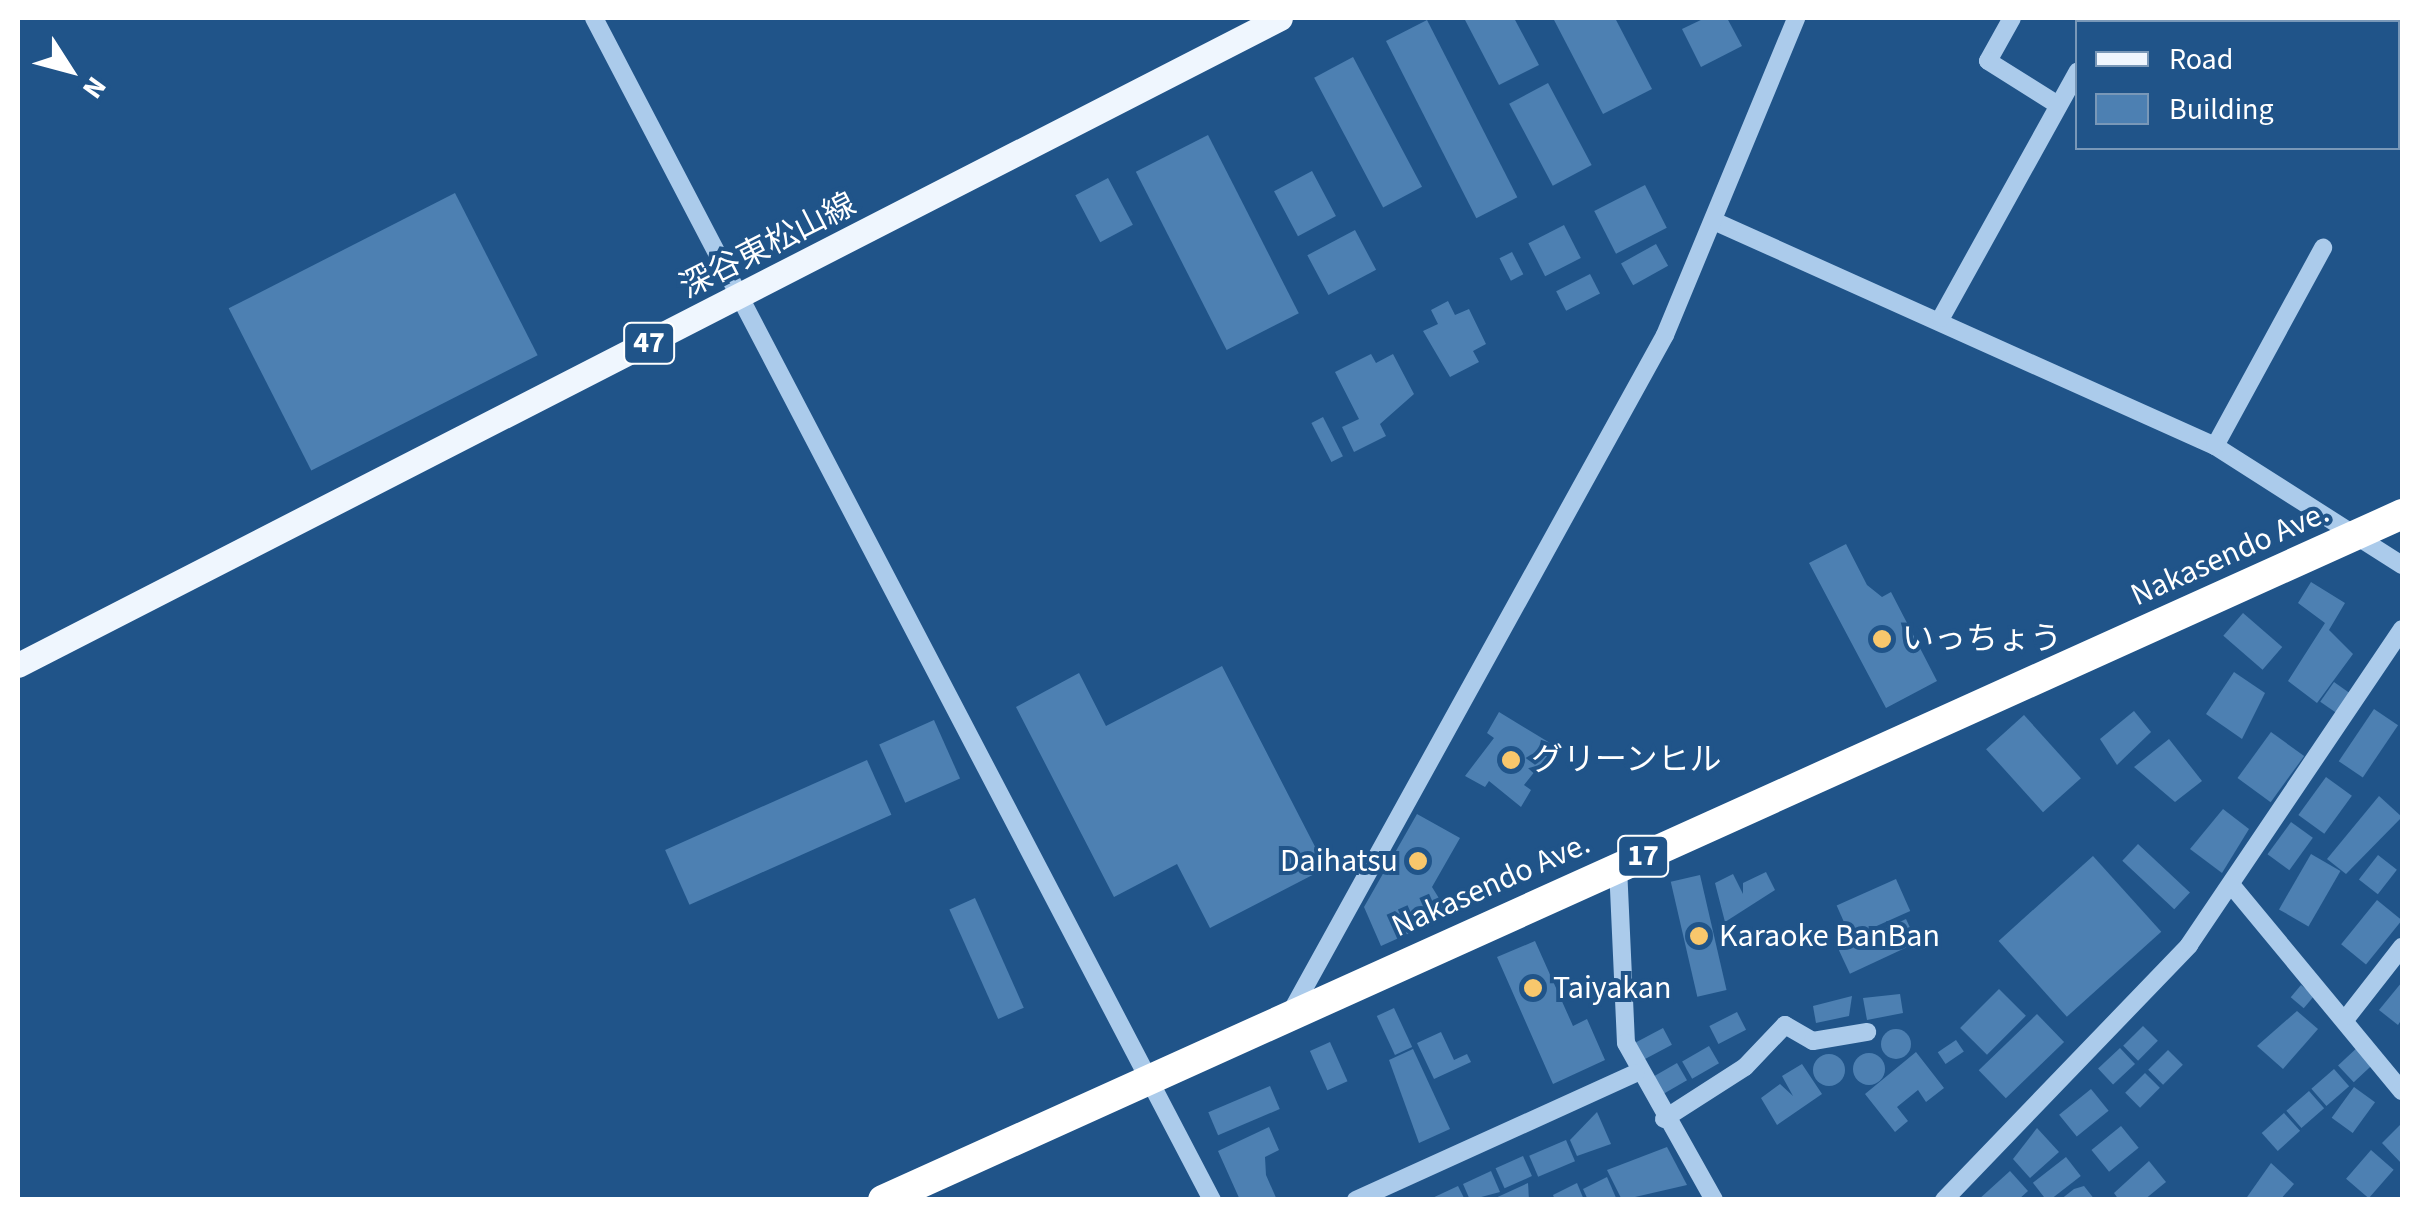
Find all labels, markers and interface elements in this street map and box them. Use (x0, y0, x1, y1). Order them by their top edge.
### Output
north arrow (20, 20, 120, 120)
legend (2075, 20, 2400, 150)
text: Road (2169, 38, 2233, 81)
text: N (73, 68, 116, 107)
text: Building (2169, 88, 2274, 131)
street label: 深谷東松山線 (674, 185, 862, 307)
road number: 47 (622, 318, 676, 368)
street label: Nakasendo Ave. (2125, 493, 2335, 615)
place label: いっちょう (1902, 620, 2062, 658)
marker: いっちょう (1871, 628, 1893, 650)
place label: グリーンヒル (1531, 741, 1723, 779)
marker: グリーンヒル (1500, 749, 1522, 771)
street label: Nakasendo Ave. (1386, 824, 1596, 946)
road number: 17 (1616, 831, 1670, 881)
place label: Daihatsu (1280, 842, 1398, 880)
marker: Daihatsu (1407, 850, 1429, 872)
place label: Karaoke BanBan (1719, 917, 1940, 955)
marker: Karaoke BanBan (1688, 925, 1710, 947)
place label: Taiyakan (1553, 969, 1671, 1007)
marker: Taiyakan (1522, 977, 1544, 999)

